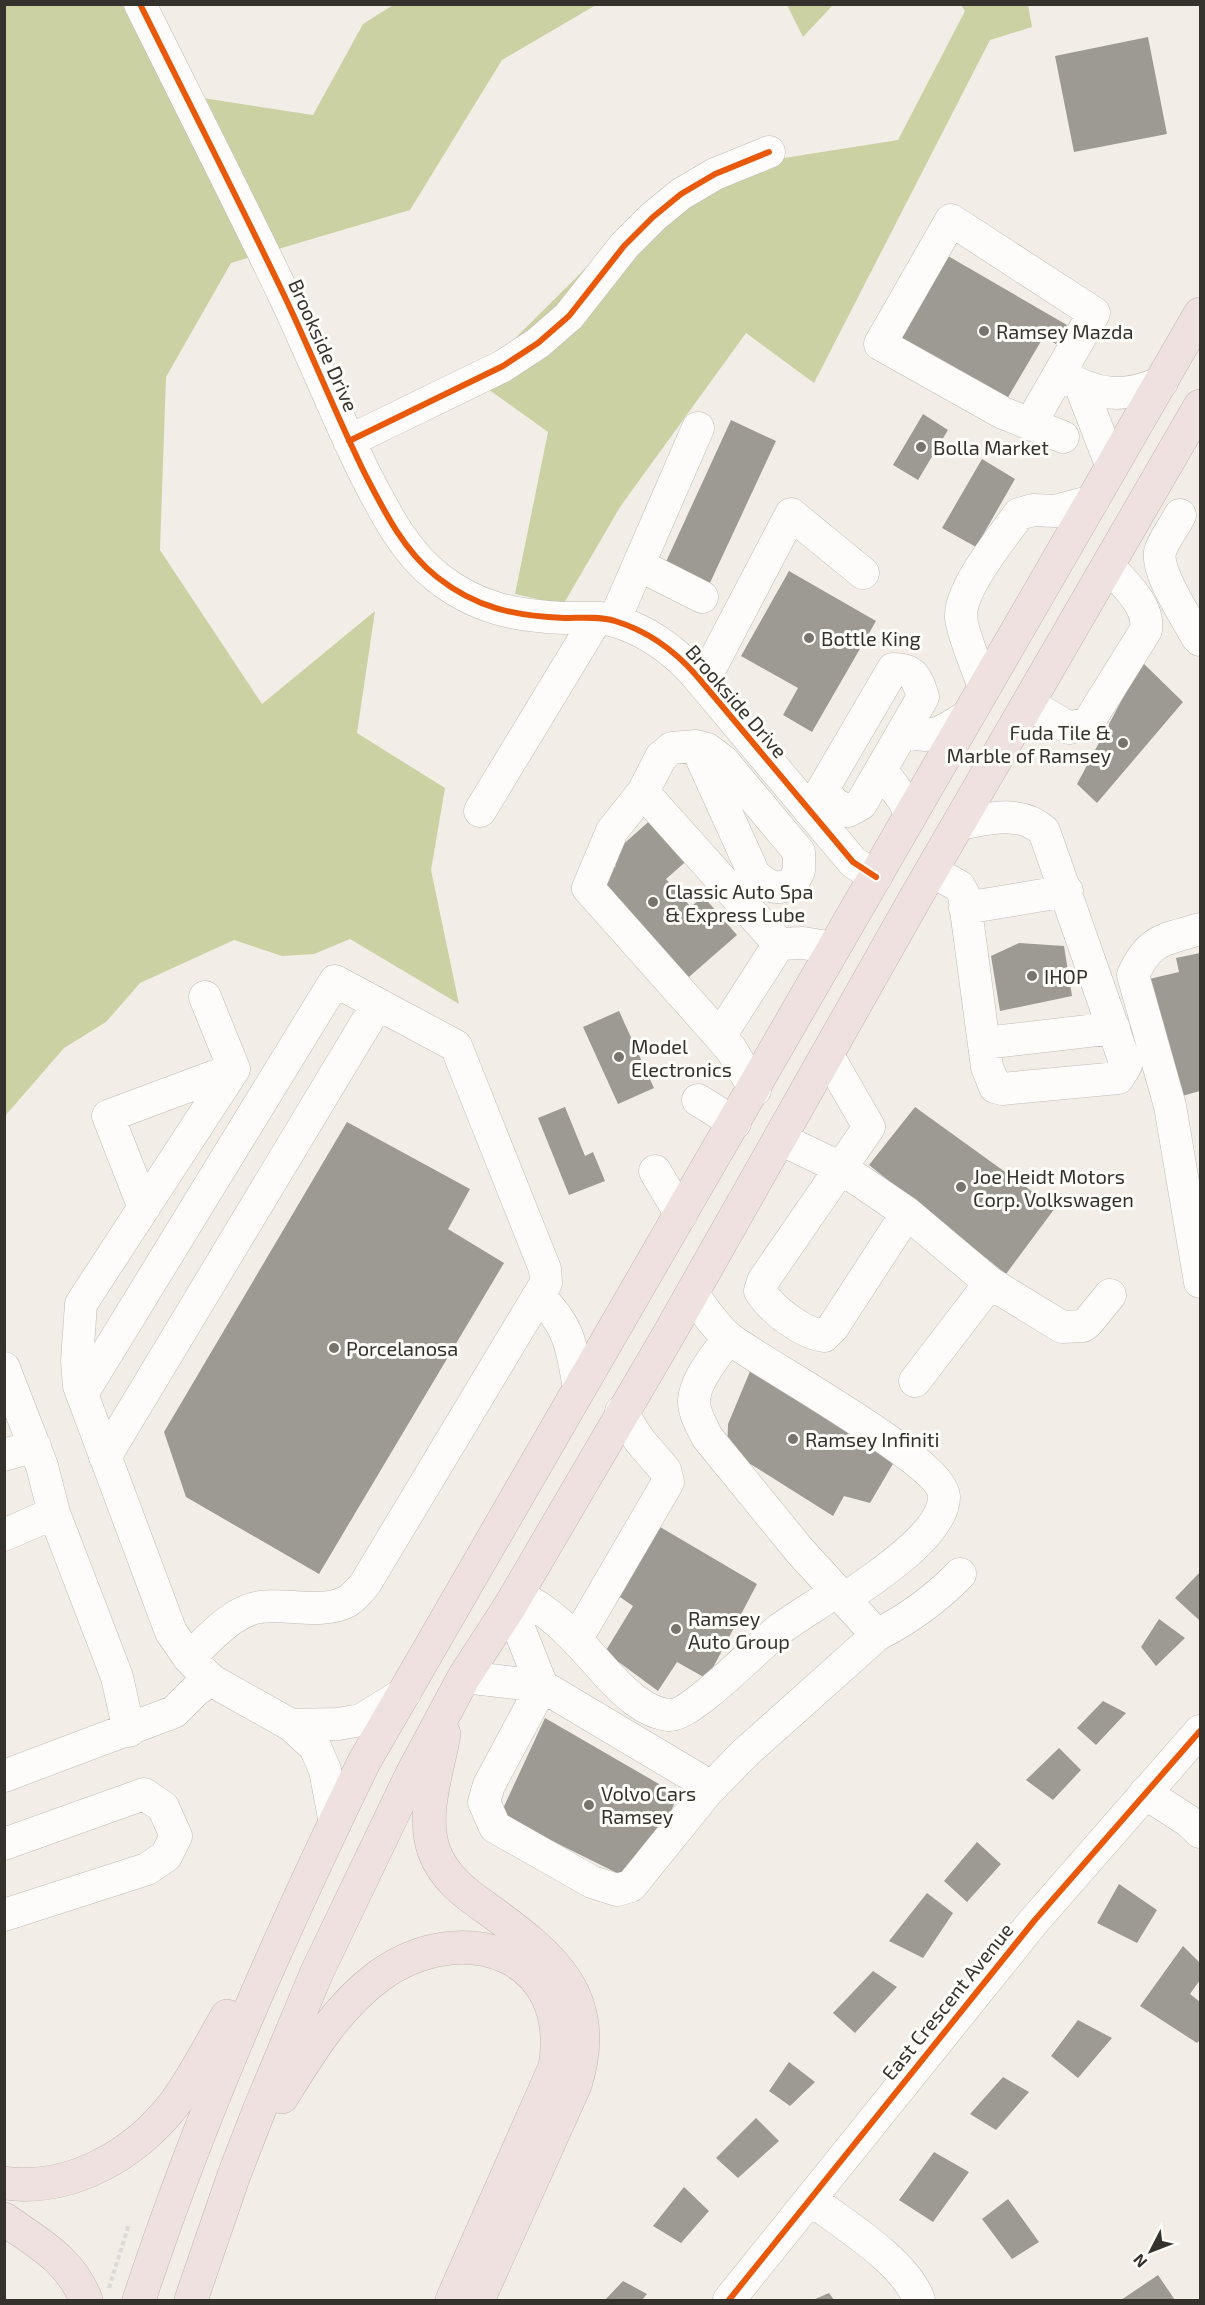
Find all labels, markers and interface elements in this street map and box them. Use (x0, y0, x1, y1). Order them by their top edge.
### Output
street label: Brookside Drive (284, 275, 364, 415)
place label: Ramsey Mazda (996, 319, 1133, 343)
marker: Ramsey Mazda (977, 324, 991, 338)
place label: Bolla Market (933, 435, 1049, 459)
marker: Bolla Market (914, 440, 928, 454)
place label: Bottle King (821, 626, 921, 650)
marker: Bottle King (802, 631, 816, 645)
street label: Brookside Drive (681, 639, 793, 763)
place label: Fuda Tile & Marble of Ramsey (947, 720, 1111, 767)
marker: Fuda Tile & Marble of Ramsey (1116, 736, 1130, 750)
place label: Classic Auto Spa & Express Lube (665, 879, 813, 926)
marker: Classic Auto Spa & Express Lube (646, 895, 660, 909)
place label: IHOP (1044, 964, 1088, 988)
marker: IHOP (1025, 969, 1039, 983)
place label: Model Electronics (631, 1034, 732, 1081)
marker: Model Electronics (612, 1050, 626, 1064)
place label: Joe Heidt Motors Corp. Volkswagen (973, 1164, 1134, 1211)
marker: Joe Heidt Motors Corp. Volkswagen (954, 1180, 968, 1194)
place label: Porcelanosa (346, 1336, 458, 1360)
marker: Porcelanosa (327, 1341, 341, 1355)
place label: Ramsey Infiniti (805, 1427, 939, 1451)
marker: Ramsey Infiniti (786, 1432, 800, 1446)
place label: Ramsey Auto Group (688, 1606, 790, 1653)
marker: Ramsey Auto Group (669, 1622, 683, 1636)
place label: Volvo Cars Ramsey (601, 1781, 696, 1828)
marker: Volvo Cars Ramsey (582, 1798, 596, 1812)
street label: East Crescent Avenue (876, 1918, 1018, 2084)
north arrow (1121, 2221, 1181, 2281)
text: N (1129, 2251, 1150, 2272)

